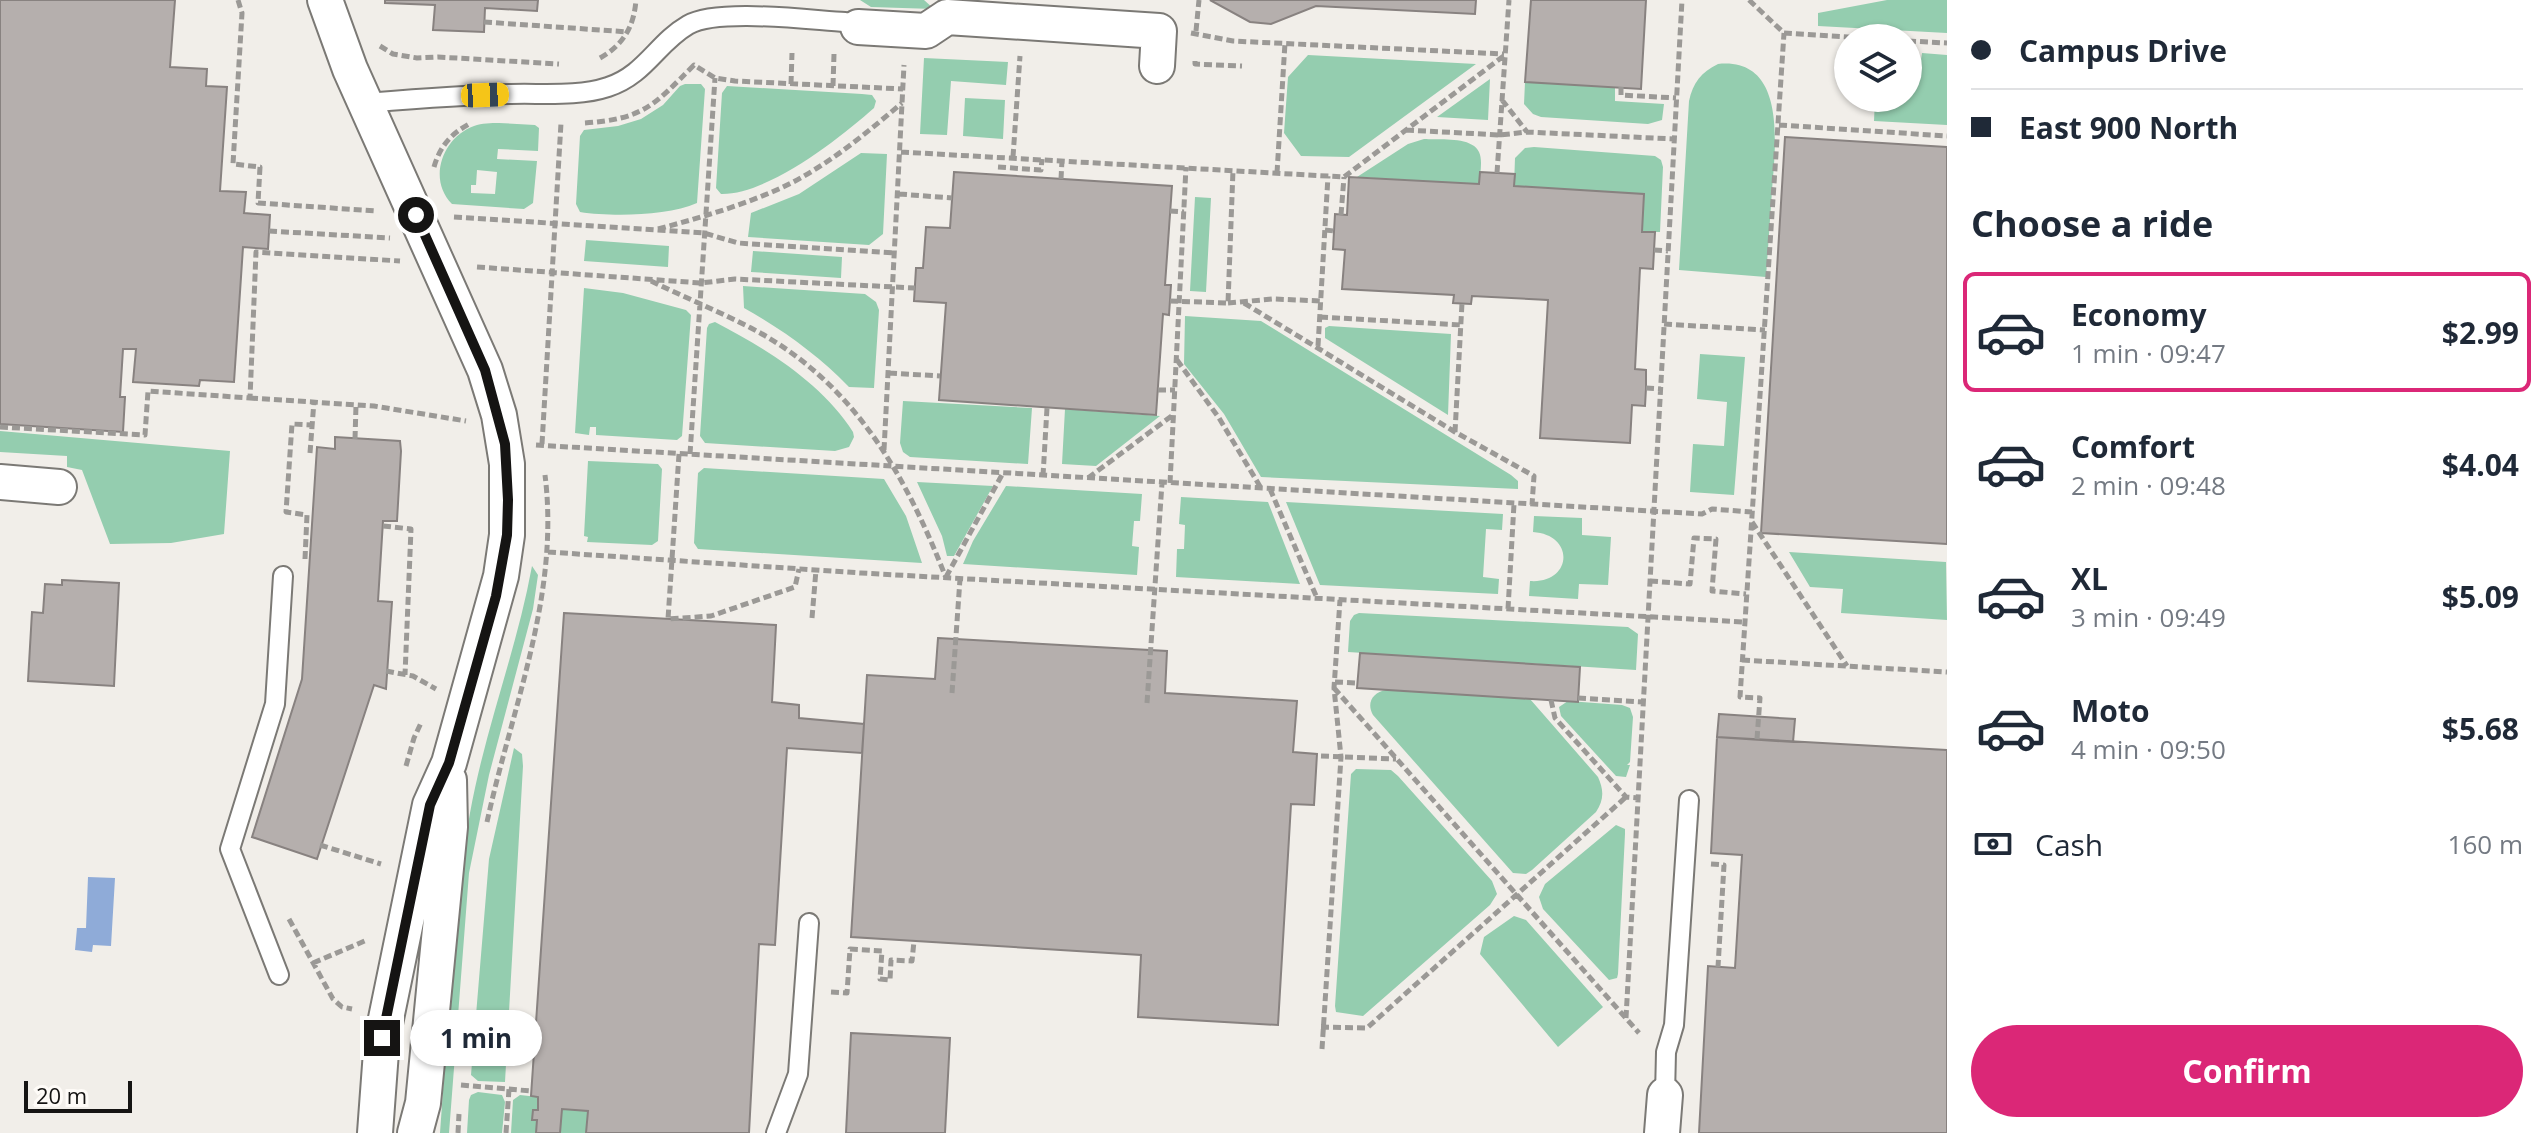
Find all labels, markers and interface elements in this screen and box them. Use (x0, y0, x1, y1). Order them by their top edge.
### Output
map controls (1834, 24, 1922, 112)
button: layers (1834, 24, 1922, 112)
text: Campus Drive (2019, 30, 2227, 71)
car (461, 82, 509, 108)
text: East 900 North (2019, 107, 2238, 148)
route start (398, 197, 434, 233)
text: Choose a ride (1971, 199, 2213, 248)
text: Economy (2071, 294, 2207, 335)
icon: car (1975, 296, 2047, 368)
text: $2.99 (2442, 312, 2519, 353)
text: 1 min · 09:47 (2071, 335, 2226, 371)
text: Comfort (2071, 426, 2195, 467)
icon: car (1975, 428, 2047, 500)
text: $4.04 (2442, 444, 2519, 485)
text: 2 min · 09:48 (2071, 467, 2226, 503)
text: XL (2071, 558, 2108, 599)
icon: car (1975, 560, 2047, 632)
text: $5.09 (2442, 576, 2519, 617)
text: 3 min · 09:49 (2071, 599, 2226, 635)
text: Moto (2071, 690, 2149, 731)
icon: car (1975, 692, 2047, 764)
text: $5.68 (2442, 708, 2519, 749)
text: 4 min · 09:50 (2071, 731, 2226, 767)
icon: cash (1971, 822, 2015, 866)
text: Cash (2035, 824, 2103, 865)
text: 160 m (2448, 826, 2523, 862)
callout: 1 min (410, 1010, 542, 1066)
route end (364, 1020, 400, 1056)
text: 1 min (440, 1020, 512, 1056)
button: Confirm (1971, 1025, 2523, 1117)
scale bar (24, 1077, 132, 1113)
text: 20 m (36, 1080, 87, 1110)

